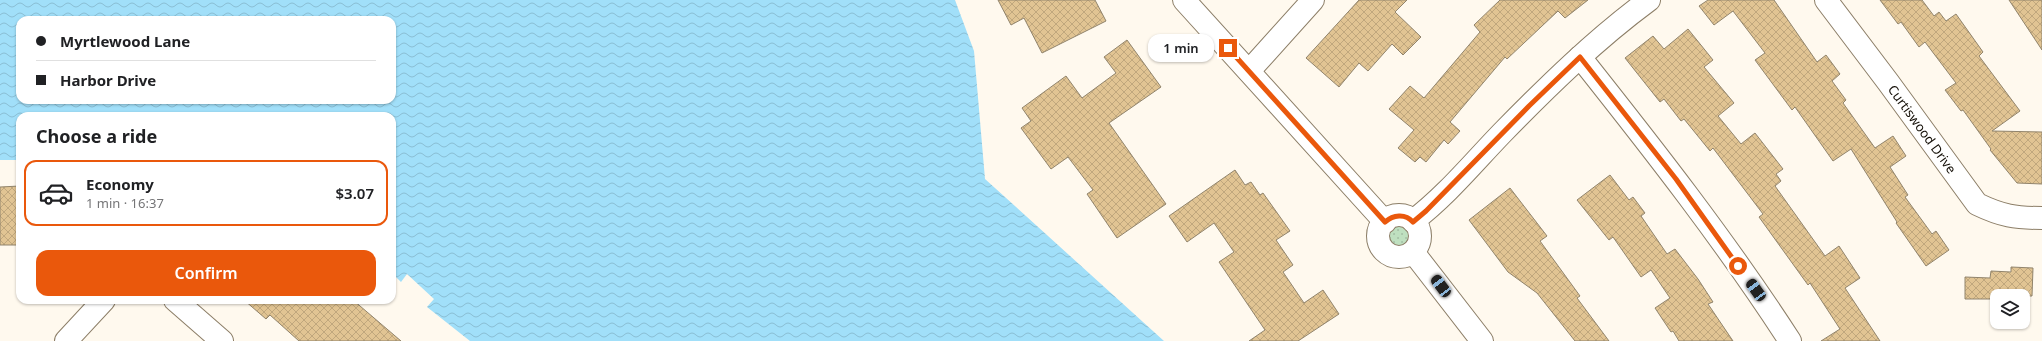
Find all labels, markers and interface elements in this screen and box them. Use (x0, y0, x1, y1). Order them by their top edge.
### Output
text: Myrtlewood Lane (60, 31, 190, 51)
callout: 1 min (1148, 34, 1214, 62)
text: 1 min (1163, 39, 1199, 57)
route end (1219, 39, 1237, 57)
text: Harbor Drive (60, 70, 156, 90)
street label: Curtiswood Drive (1884, 81, 1961, 177)
text: Choose a ride (36, 124, 157, 148)
text: Economy (86, 174, 154, 194)
icon: car (38, 175, 74, 211)
text: $3.07 (336, 183, 374, 203)
text: 1 min · 16:37 (86, 194, 164, 212)
button: Confirm (36, 250, 376, 296)
route start (1729, 257, 1747, 275)
car (1429, 273, 1453, 299)
car (1744, 277, 1768, 303)
map controls (1990, 289, 2030, 329)
button: layers (1990, 289, 2030, 329)

